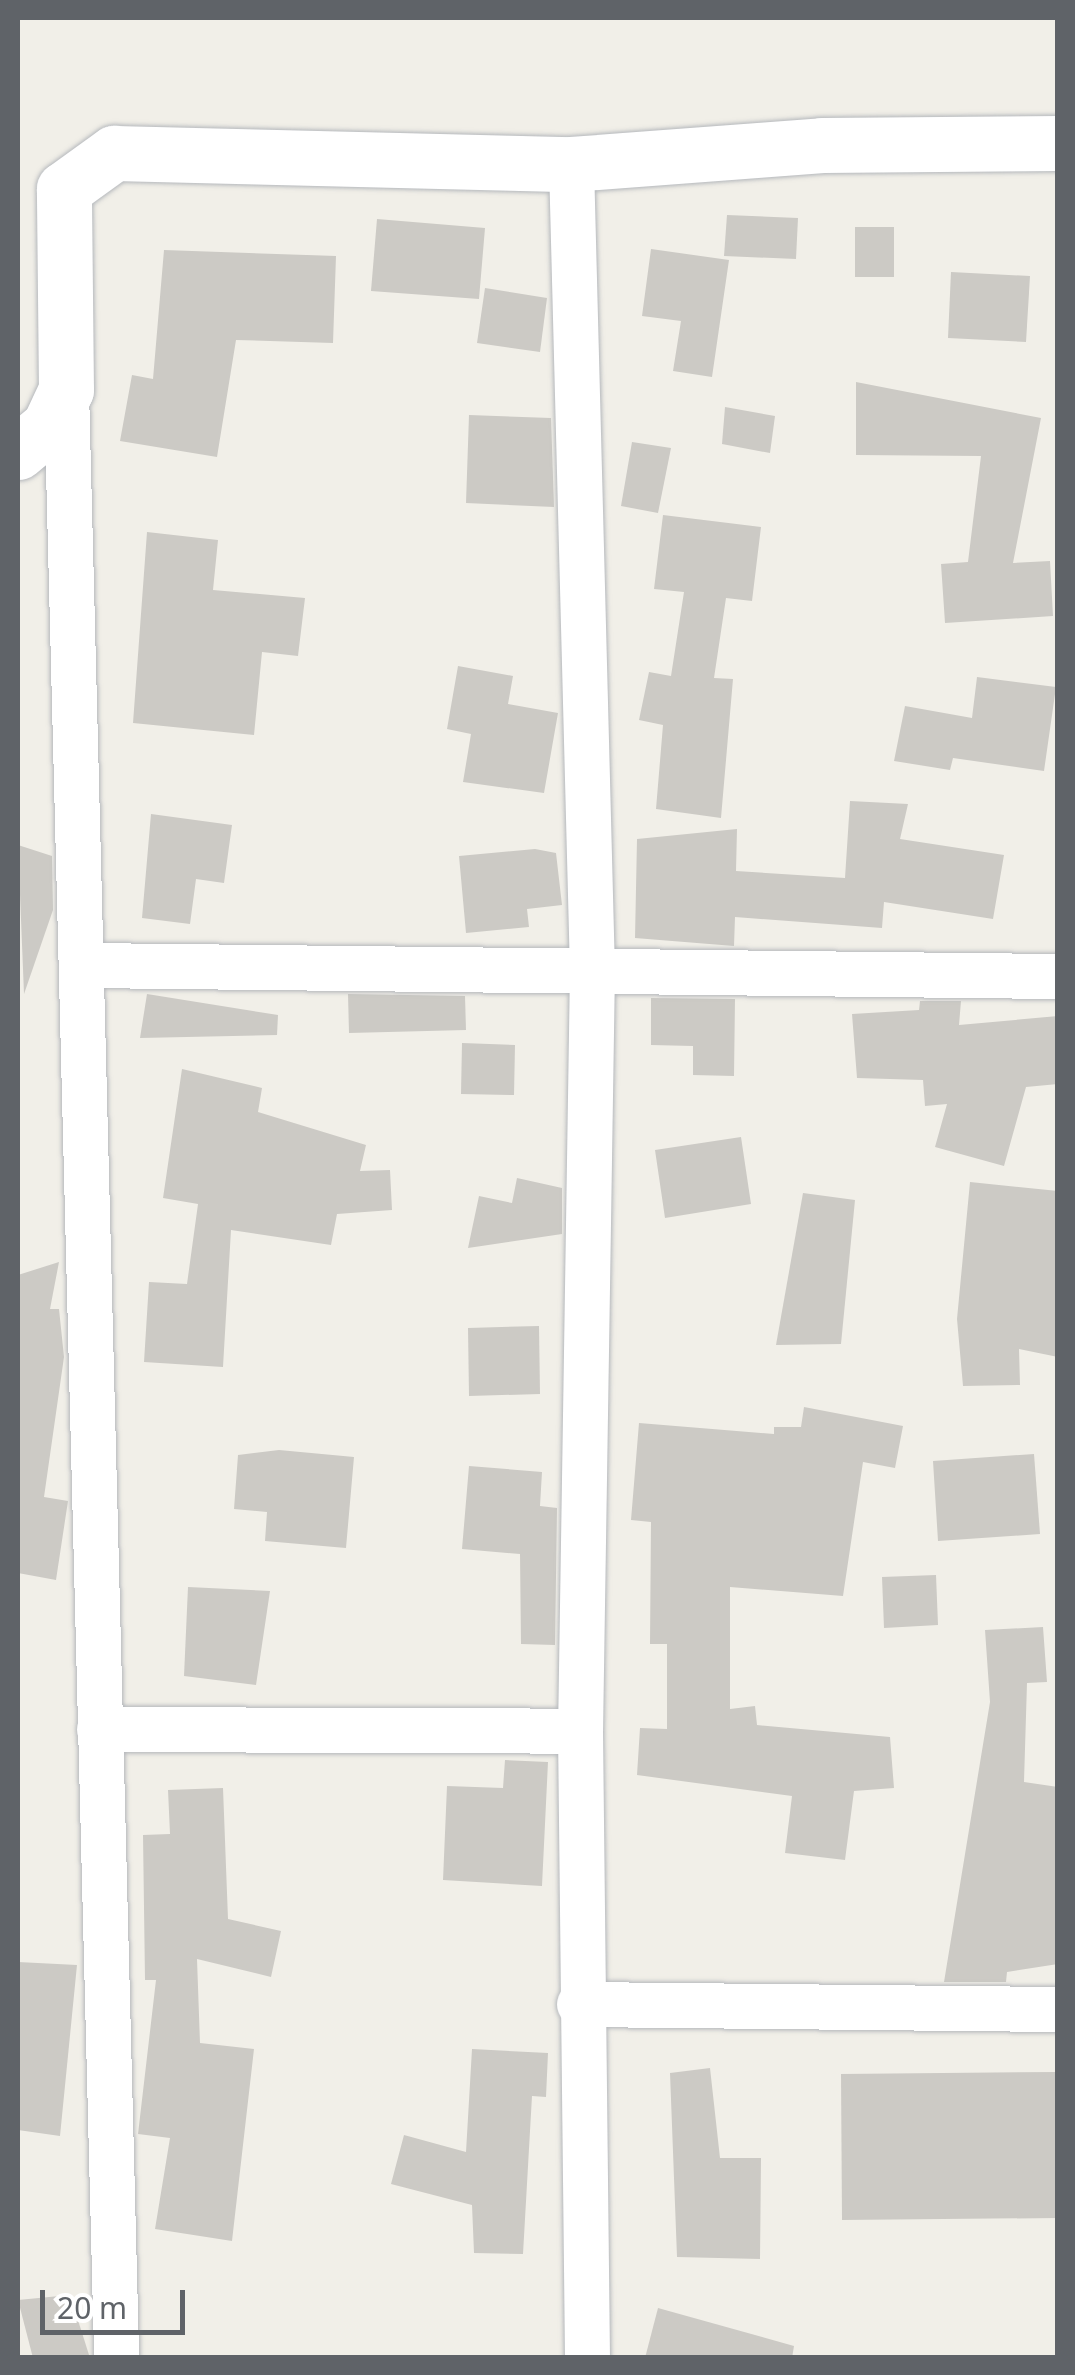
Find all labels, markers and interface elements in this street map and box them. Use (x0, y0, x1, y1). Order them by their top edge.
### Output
scale bar (45, 2270, 190, 2332)
text: 20 m (57, 2287, 127, 2328)

